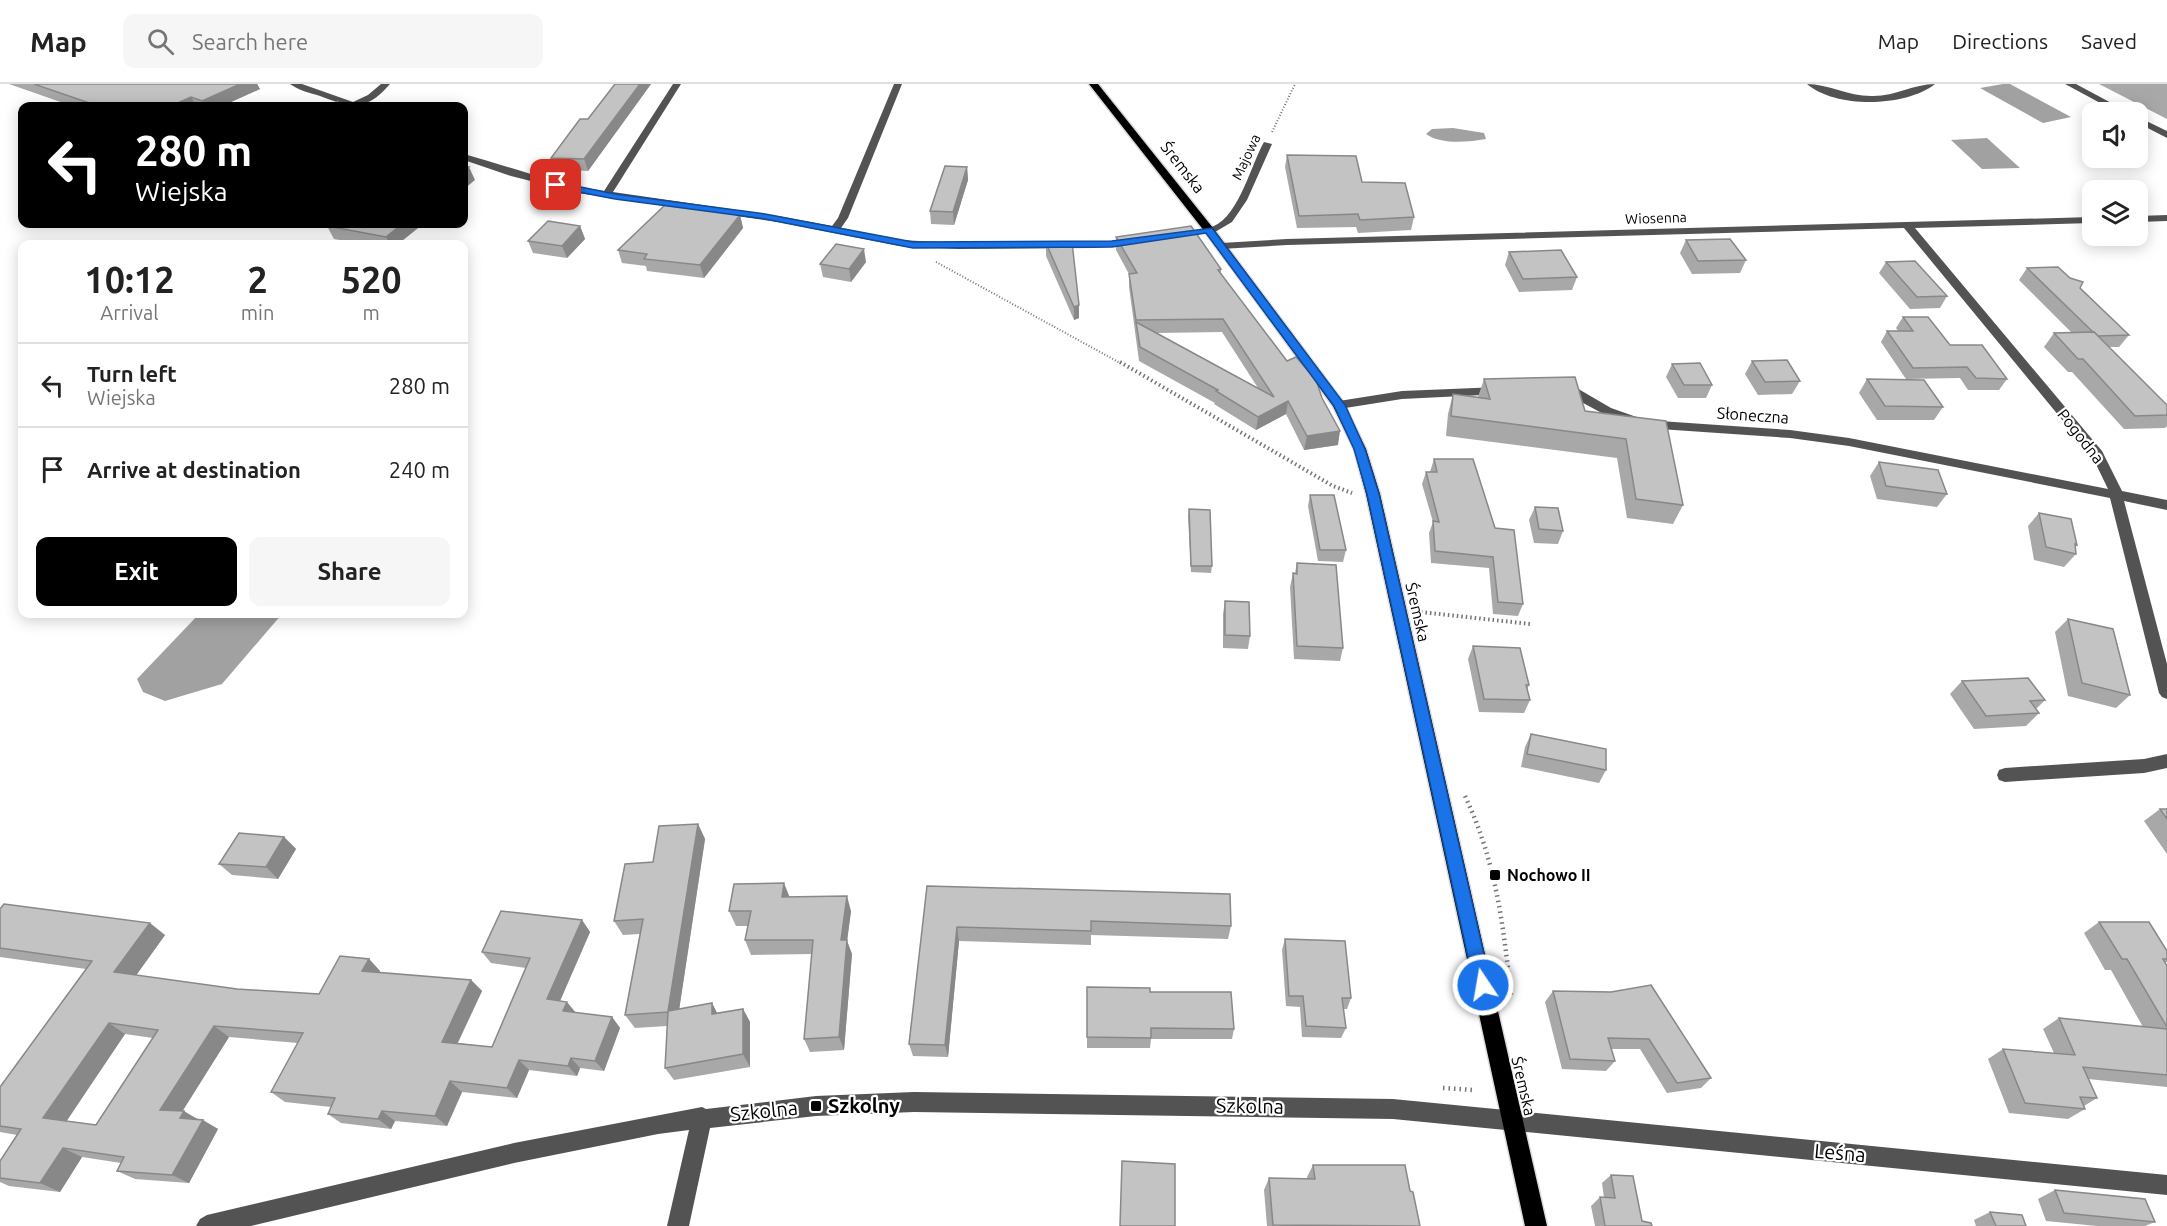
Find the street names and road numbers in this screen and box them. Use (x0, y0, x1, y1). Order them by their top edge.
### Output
street label: Majowa (1228, 131, 1264, 183)
street label: Śremska (1157, 137, 1209, 196)
street label: Wiosenna (1625, 209, 1687, 227)
street label: Słoneczna (1716, 404, 1790, 426)
street label: Pogodna (2054, 405, 2108, 467)
street label: Śremska (1402, 580, 1435, 643)
street label: Śremska (1508, 1054, 1541, 1117)
street label: Szkolna (1216, 1093, 1284, 1118)
street label: Szkolna (729, 1096, 799, 1125)
street label: Leśna (1813, 1139, 1867, 1166)

